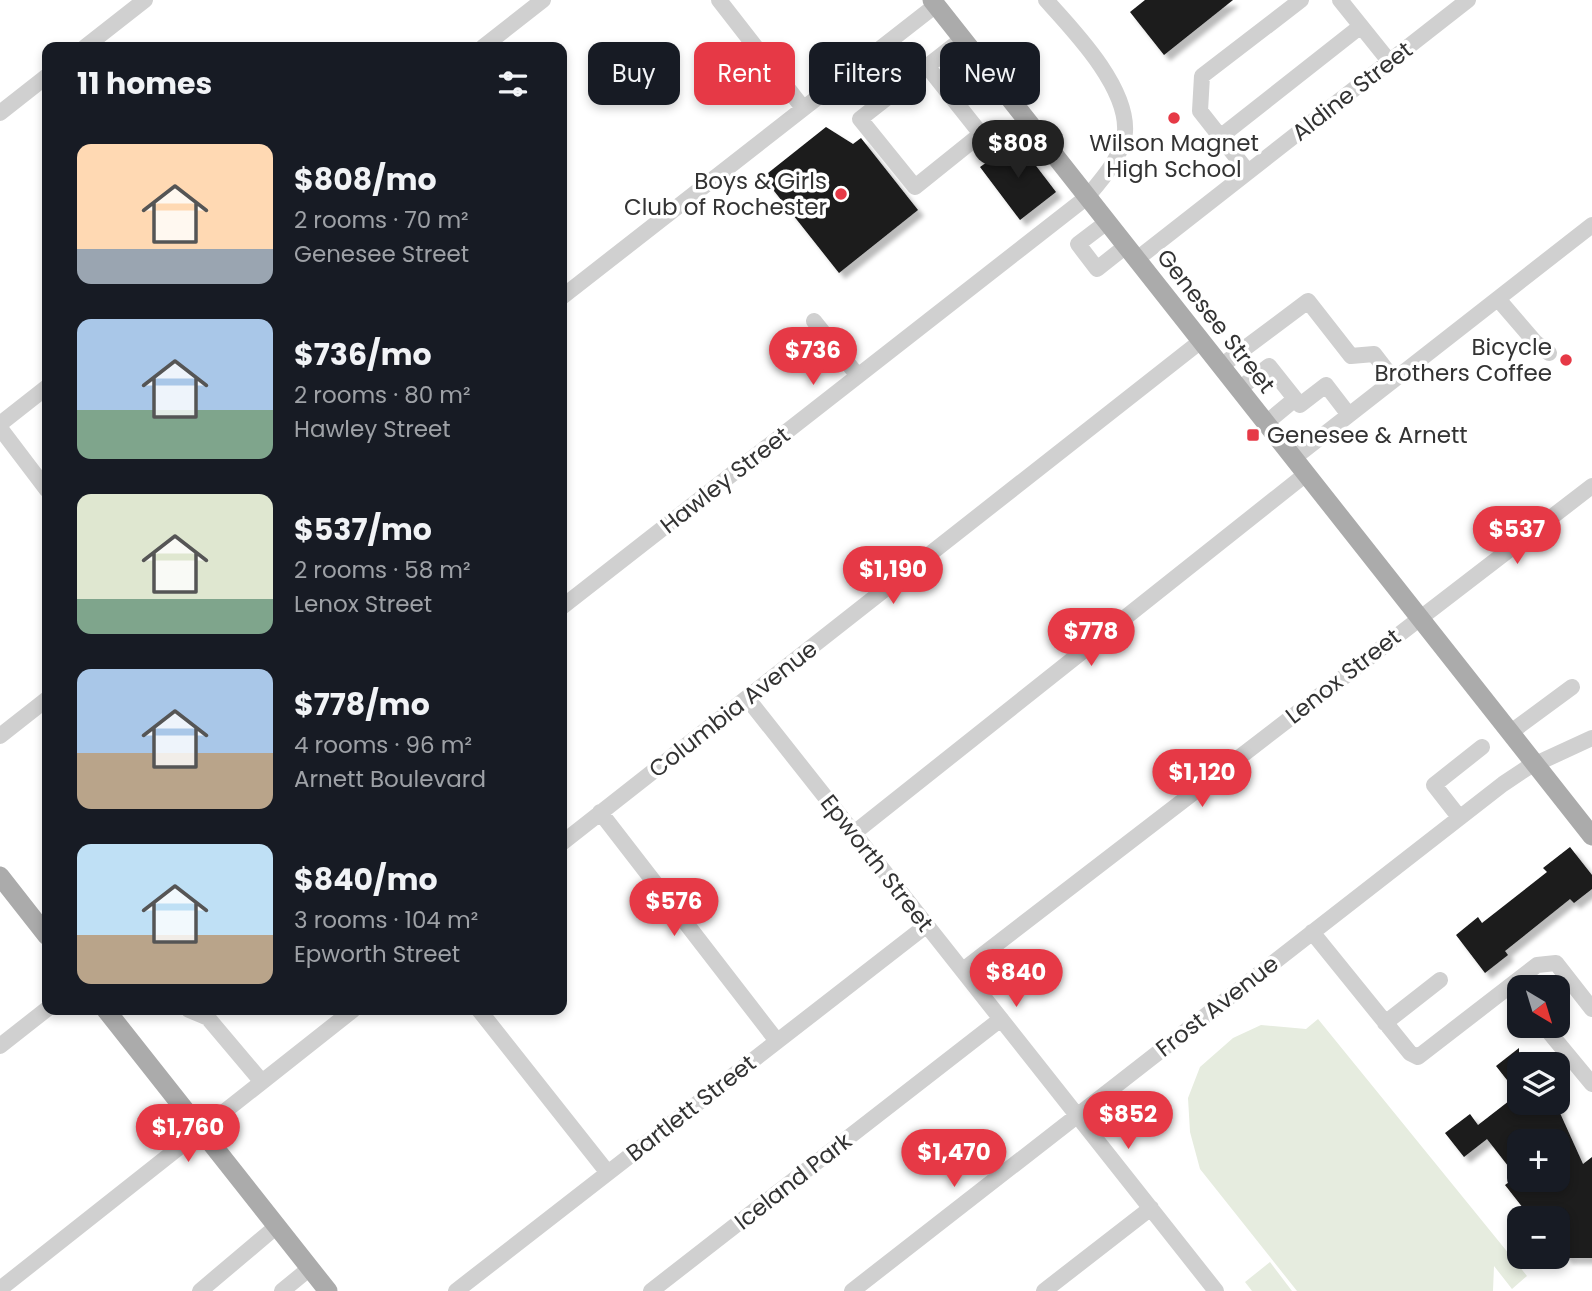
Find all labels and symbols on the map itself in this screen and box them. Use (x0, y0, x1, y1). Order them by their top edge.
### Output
street label: Aldine Street (1285, 34, 1419, 148)
marker: Wilson Magnet High School (1166, 110, 1182, 126)
pin: $808 (977, 120, 1059, 180)
place label: Wilson Magnet High School (1089, 127, 1259, 185)
place label: Boys & Girls Club of Rochester (624, 165, 827, 223)
marker: Boys & Girls Club of Rochester (833, 186, 849, 202)
street label: Genesee Street (1149, 242, 1283, 400)
pin: $736 (772, 328, 854, 387)
place label: Bicycle Brothers Coffee (1374, 331, 1552, 389)
marker: Bicycle Brothers Coffee (1558, 352, 1574, 368)
street label: Hawley Street (653, 419, 797, 541)
place label: Genesee & Arnett (1267, 419, 1468, 451)
marker: Genesee & Arnett (1245, 427, 1261, 443)
pin: $537 (1476, 506, 1558, 566)
pin: $1,190 (836, 546, 950, 606)
pin: $778 (1050, 608, 1132, 668)
street label: Lenox Street (1279, 621, 1407, 731)
street label: Columbia Avenue (642, 633, 824, 785)
pin: $1,120 (1145, 750, 1259, 809)
street label: Epworth Street (813, 788, 941, 938)
pin: $576 (633, 878, 715, 938)
street label: Frost Avenue (1149, 948, 1285, 1064)
pin: $840 (975, 950, 1057, 1009)
north arrow (1507, 975, 1570, 1038)
street label: Bartlett Street (619, 1047, 763, 1169)
pin: $852 (1087, 1092, 1169, 1151)
pin: $1,760 (131, 1104, 245, 1164)
street label: Iceland Park (728, 1125, 858, 1237)
pin: $1,470 (897, 1130, 1011, 1189)

